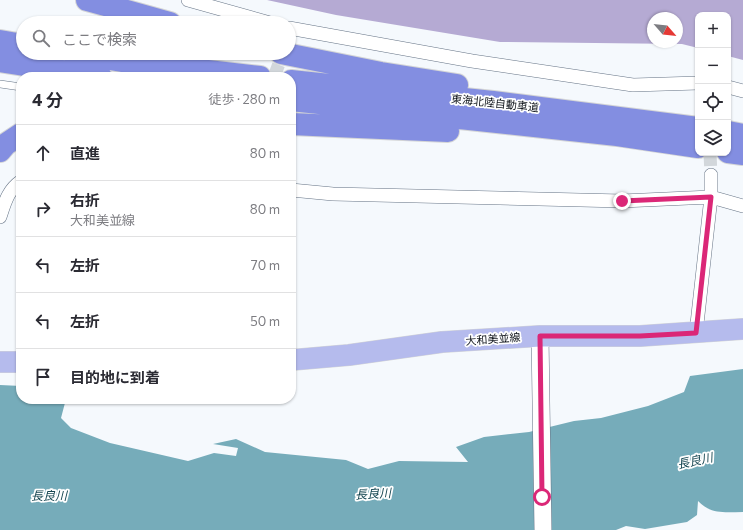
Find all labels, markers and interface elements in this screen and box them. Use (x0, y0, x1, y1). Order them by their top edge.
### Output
north arrow (647, 12, 683, 48)
map controls (695, 12, 731, 156)
button: + (695, 12, 731, 48)
search box (16, 16, 296, 60)
icon: search (30, 27, 52, 49)
text: ここで検索 (62, 30, 137, 48)
button: − (695, 48, 731, 84)
button: locate (695, 84, 731, 120)
text: 4 分 (32, 89, 63, 110)
text: 徒歩 · 280 m (209, 91, 280, 107)
street label: 東海北陸自動車道 (451, 91, 539, 114)
button: layers (695, 120, 731, 156)
icon: ahead (32, 142, 54, 164)
text: 直進 (70, 144, 100, 162)
text: 80 m (250, 145, 280, 161)
text: 右折 (70, 191, 100, 209)
route end (613, 192, 631, 210)
icon: right (32, 198, 54, 220)
text: 80 m (250, 201, 280, 217)
text: 大和美並線 (70, 212, 135, 228)
icon: left (32, 254, 54, 276)
text: 左折 (70, 256, 100, 274)
text: 70 m (251, 257, 280, 273)
icon: left (32, 310, 54, 332)
text: 左折 (70, 312, 100, 330)
text: 50 m (250, 313, 280, 329)
street label: 大和美並線 (465, 330, 521, 347)
icon: arrive (32, 366, 54, 388)
text: 目的地に到着 (70, 368, 160, 386)
water label: 長良川 (676, 449, 716, 471)
water label: 長良川 (355, 485, 393, 501)
water label: 長良川 (31, 488, 69, 502)
route start (533, 488, 551, 506)

